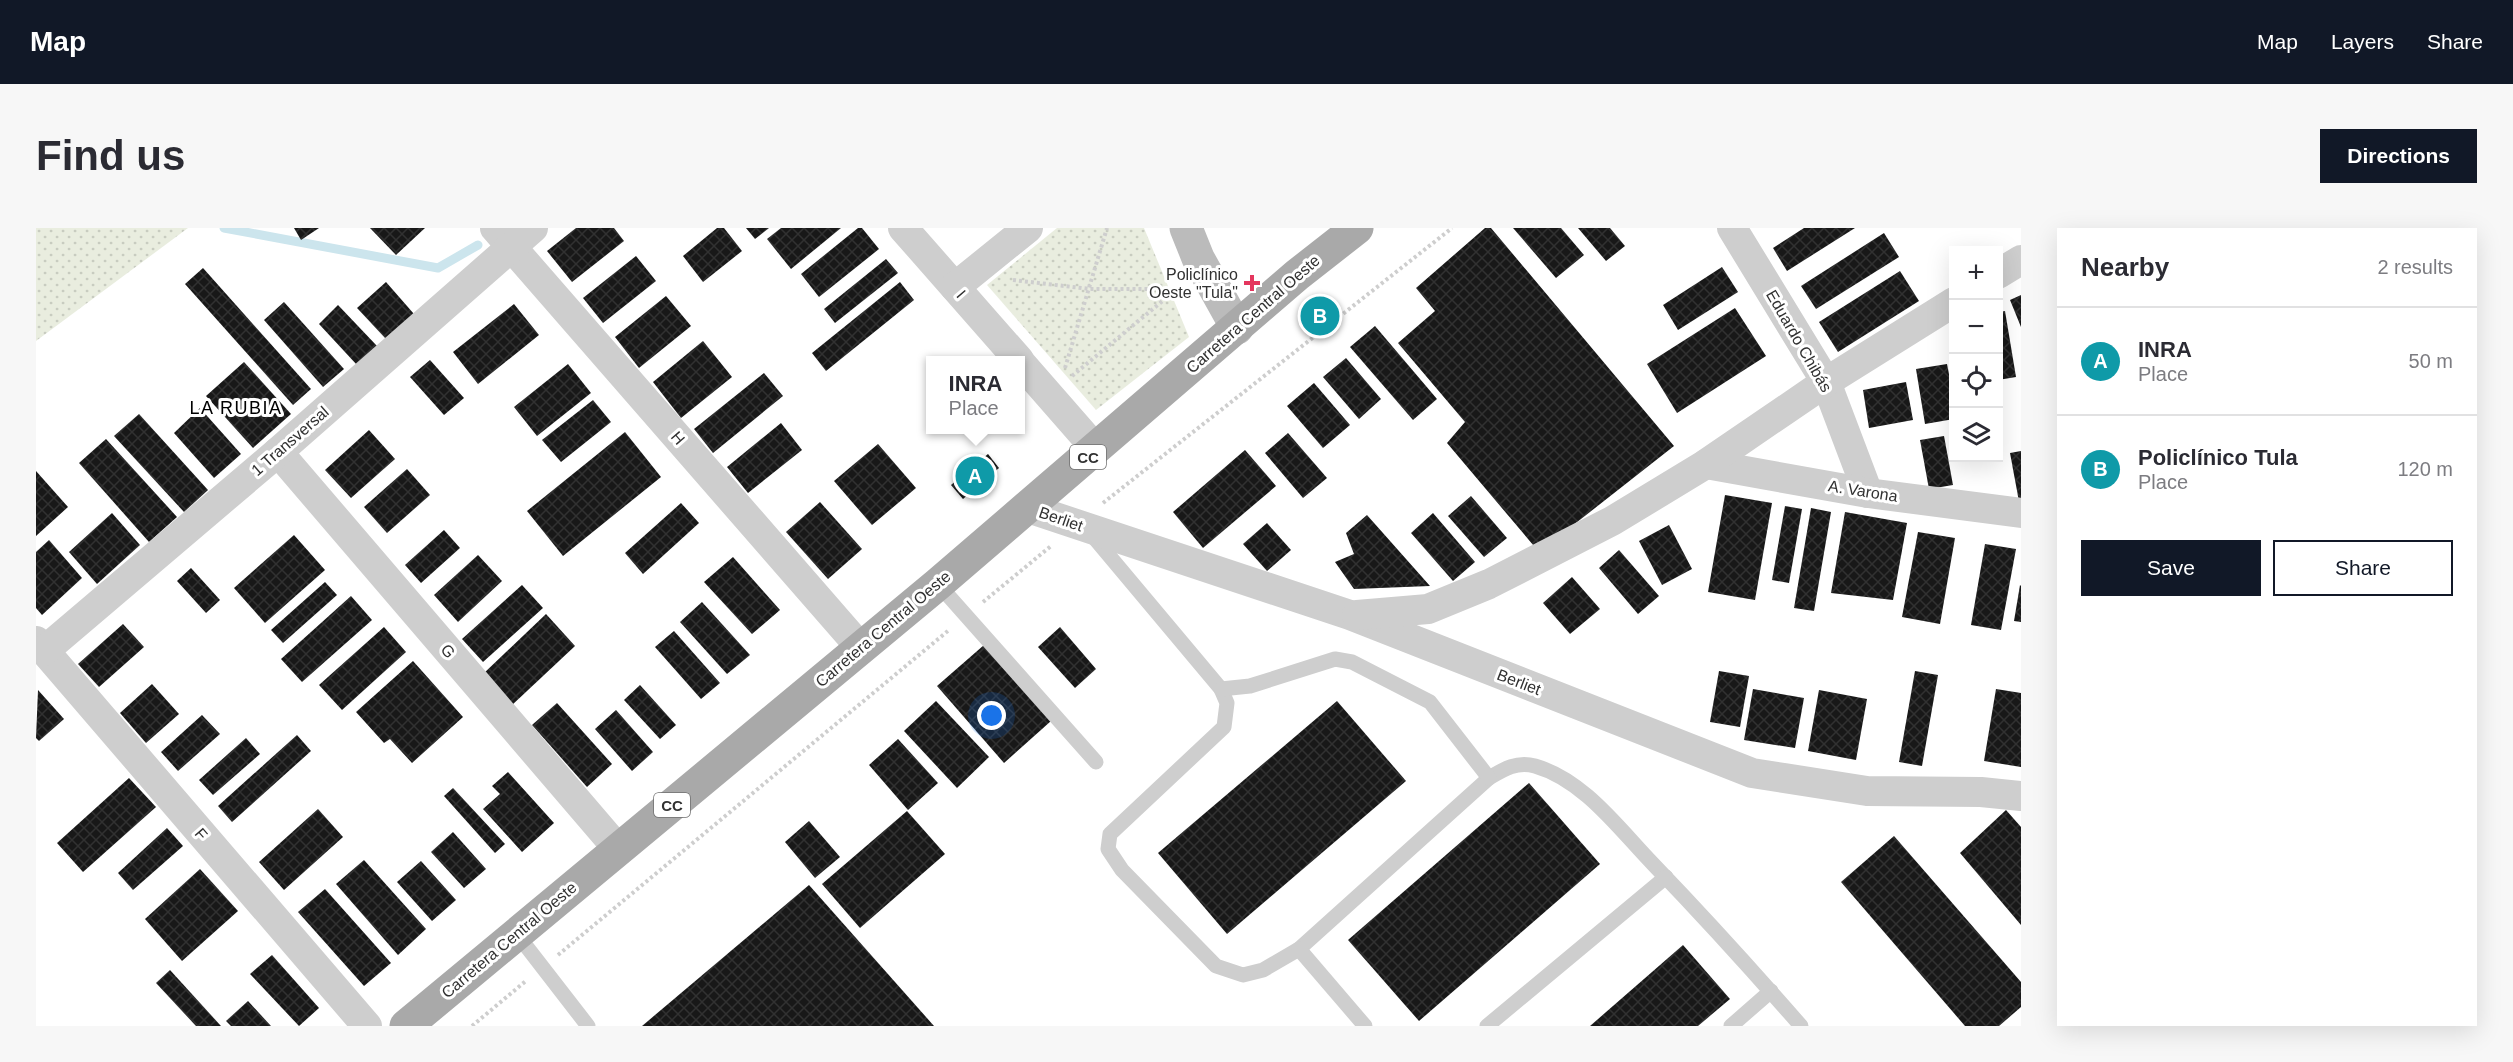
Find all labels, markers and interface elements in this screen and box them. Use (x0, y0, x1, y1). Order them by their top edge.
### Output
text: Map (30, 26, 86, 57)
text: Map (2257, 30, 2298, 53)
text: Layers (2331, 30, 2394, 53)
text: Share (2427, 30, 2483, 53)
button: Directions (2320, 129, 2477, 183)
text: Find us (36, 132, 185, 179)
map controls (1949, 246, 2003, 462)
button: + (1949, 246, 2003, 300)
street label: Carretera Central Oeste (1183, 252, 1323, 376)
text: Nearby (2081, 252, 2169, 282)
text: 2 results (2377, 256, 2453, 278)
place label: Policlínico Oeste "Tula" (1149, 266, 1238, 301)
marker: Policlínico Oeste "Tula" (1243, 274, 1261, 292)
street label: I (953, 287, 969, 301)
street label: Eduardo Chibás (1763, 287, 1835, 395)
pin: B (1300, 294, 1340, 338)
button: − (1949, 300, 2003, 354)
text: INRA (2138, 337, 2192, 362)
text: A (2093, 350, 2108, 372)
text: 50 m (2409, 350, 2453, 372)
button: locate (1949, 354, 2003, 408)
popup (926, 356, 1025, 434)
text: Place (2138, 363, 2188, 385)
text: INRA (949, 371, 1002, 396)
text: Place (949, 397, 999, 419)
district label: LA RUBIA (189, 398, 283, 418)
street label: 1 Transversal (248, 403, 332, 479)
button: layers (1949, 408, 2003, 462)
street label: H (668, 428, 688, 448)
road number: CC (1070, 445, 1106, 469)
text: Policlínico Tula (2138, 445, 2298, 470)
pin: A (956, 454, 994, 498)
text: B (2093, 458, 2108, 480)
text: 120 m (2397, 458, 2453, 480)
text: Place (2138, 471, 2188, 493)
street label: A. Varona (1827, 477, 1899, 505)
street label: Berliet (1037, 504, 1086, 535)
button: Save (2081, 540, 2261, 596)
button: Share (2273, 540, 2453, 596)
street label: Carretera Central Oeste (812, 568, 954, 690)
street label: G (437, 641, 459, 661)
street label: Berliet (1495, 666, 1544, 698)
your location (977, 701, 1006, 730)
road number: CC (654, 793, 690, 817)
street label: F (191, 825, 211, 843)
street label: Carretera Central Oeste (438, 879, 580, 1001)

